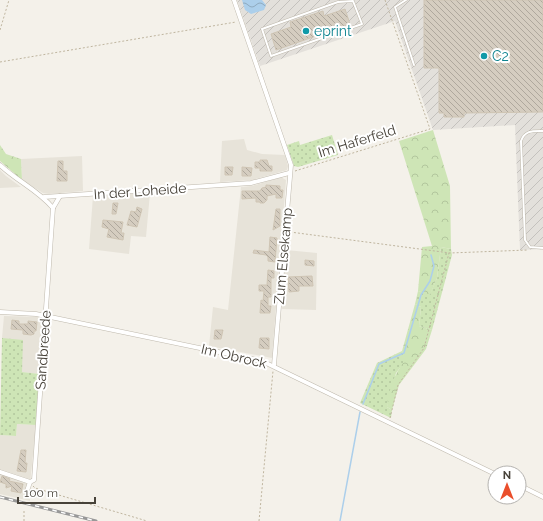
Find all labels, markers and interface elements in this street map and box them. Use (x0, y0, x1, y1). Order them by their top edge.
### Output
place label: eprint (314, 23, 352, 39)
marker: eprint (301, 26, 311, 36)
place label: C2 (492, 48, 509, 64)
marker: C2 (479, 51, 489, 61)
street label: Im Haferfeld (316, 122, 398, 160)
street label: In der Loheide (93, 180, 187, 202)
street label: Zum Elsekamp (271, 207, 295, 305)
street label: Sandbreede (32, 310, 54, 390)
street label: Im Obrock (199, 341, 269, 371)
north arrow (487, 465, 527, 505)
text: N (503, 469, 511, 482)
scale bar (18, 479, 95, 505)
text: 100 m (24, 486, 58, 500)

